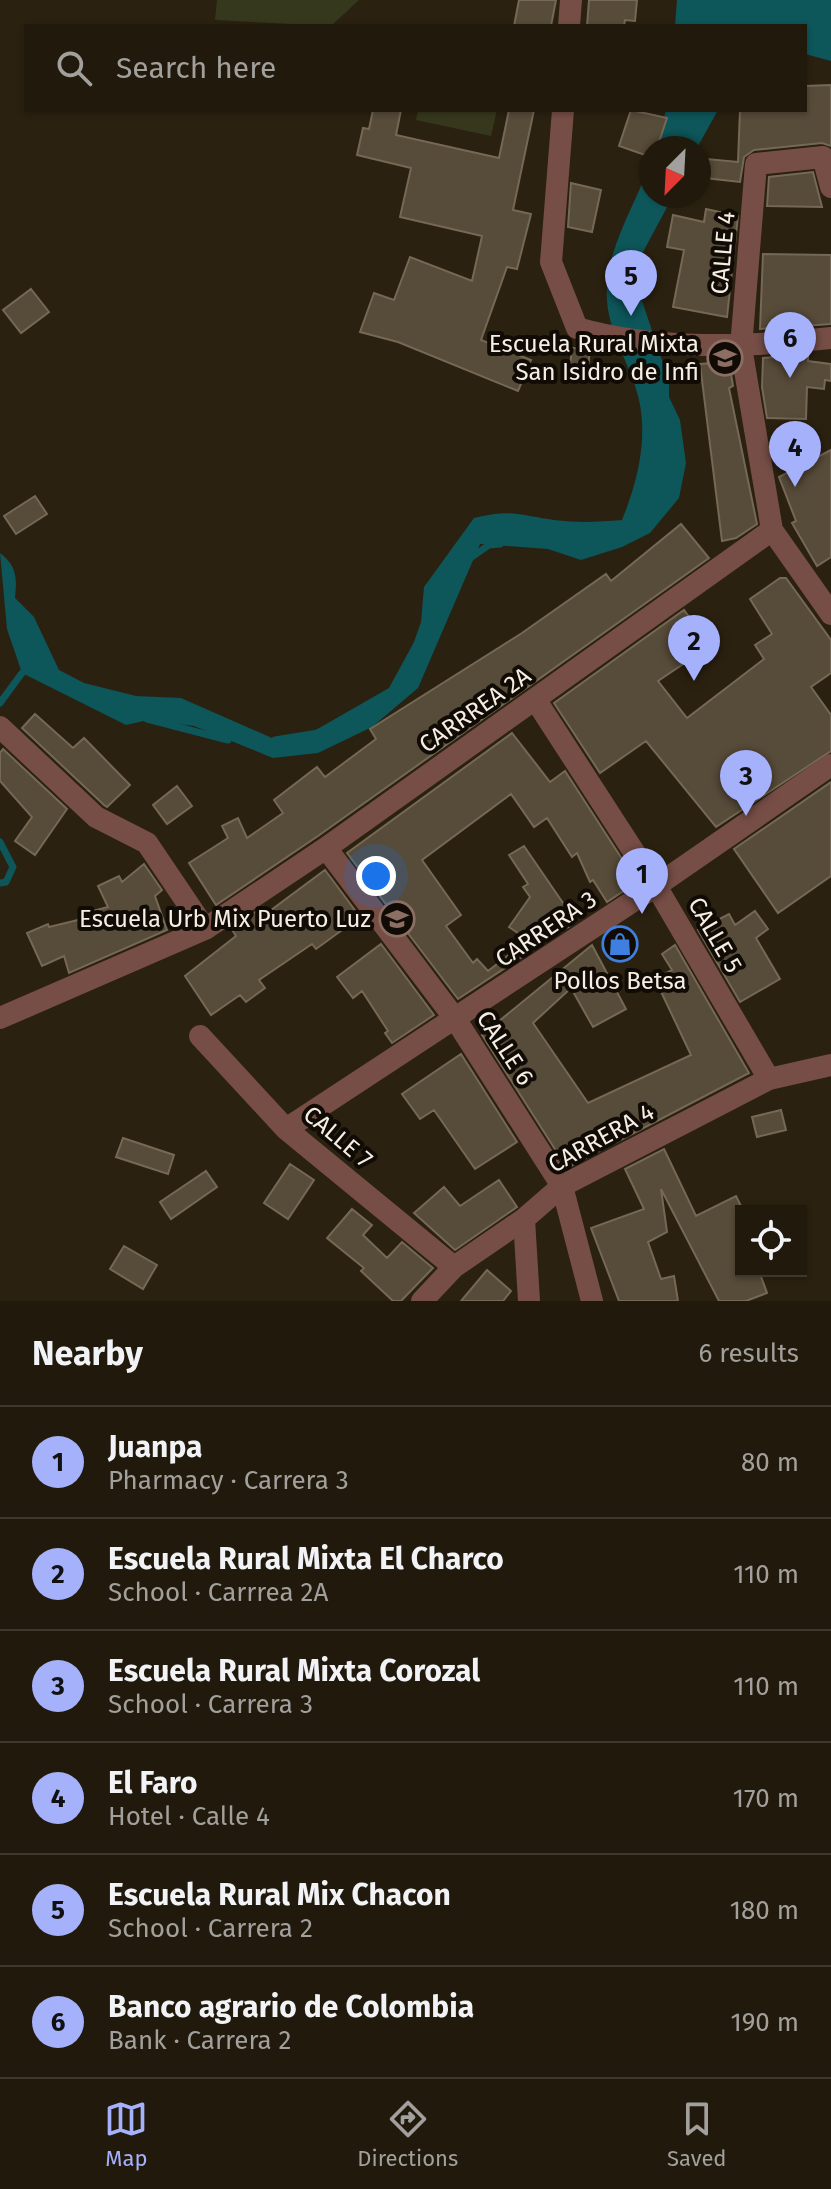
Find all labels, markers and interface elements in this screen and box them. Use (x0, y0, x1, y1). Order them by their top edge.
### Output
search box (24, 24, 807, 112)
icon: search (52, 46, 96, 90)
text: Search here (116, 50, 276, 86)
north arrow (639, 136, 711, 208)
street label: CALLE 4 (705, 210, 741, 296)
pin: 5 (605, 250, 657, 316)
pin: 6 (764, 312, 816, 378)
place label: Escuela Rural Mixta San Isidro de Infi (489, 330, 699, 386)
school or university icon: Escuela Rural Mixta San Isidro de Infi (706, 339, 744, 377)
pin: 4 (769, 421, 821, 487)
pin: 2 (668, 615, 720, 681)
street label: CARRREA 2A (414, 661, 536, 759)
pin: 3 (720, 750, 772, 816)
pin: 1 (616, 848, 668, 914)
your location (356, 856, 396, 896)
street label: CARRERA 3 (490, 885, 602, 973)
street label: CALLE 5 (682, 892, 748, 978)
school or university icon: Escuela Urb Mix Puerto Luz (378, 900, 416, 938)
place label: Escuela Urb Mix Puerto Luz (79, 905, 371, 933)
shop icon: Pollos Betsa (601, 925, 639, 963)
place label: Pollos Betsa (553, 967, 687, 995)
street label: CALLE 6 (471, 1006, 539, 1090)
street label: CARRERA 4 (543, 1097, 659, 1178)
street label: CALLE 7 (298, 1100, 378, 1174)
map controls (735, 1205, 807, 1277)
button: locate (735, 1205, 807, 1277)
text: Nearby (32, 1333, 143, 1374)
text: 6 results (698, 1338, 799, 1369)
text: Juanpa (108, 1429, 202, 1465)
text: 1 (52, 1447, 64, 1478)
text: 80 m (741, 1447, 799, 1478)
text: Pharmacy · Carrera 3 (108, 1465, 349, 1496)
text: Escuela Rural Mixta El Charco (108, 1541, 504, 1577)
text: 2 (51, 1559, 65, 1590)
text: 110 m (733, 1559, 799, 1590)
text: School · Carrrea 2A (108, 1577, 328, 1608)
text: Escuela Rural Mixta Corozal (108, 1653, 480, 1689)
text: 3 (51, 1671, 65, 1702)
text: 110 m (733, 1671, 799, 1702)
text: School · Carrera 3 (108, 1689, 313, 1720)
text: El Faro (108, 1765, 197, 1801)
text: 4 (51, 1783, 65, 1814)
text: 170 m (733, 1783, 799, 1814)
text: Hotel · Calle 4 (108, 1801, 270, 1832)
text: Escuela Rural Mix Chacon (108, 1877, 451, 1913)
text: 5 (51, 1895, 65, 1926)
text: 180 m (730, 1895, 799, 1926)
text: School · Carrera 2 (108, 1913, 313, 1944)
text: Banco agrario de Colombia (108, 1989, 474, 2025)
text: 6 (51, 2007, 65, 2038)
text: 190 m (730, 2007, 799, 2038)
text: Bank · Carrera 2 (108, 2025, 291, 2056)
tab: Map (104, 2097, 148, 2172)
tab: Directions (357, 2097, 458, 2172)
tab: Saved (667, 2097, 727, 2172)

